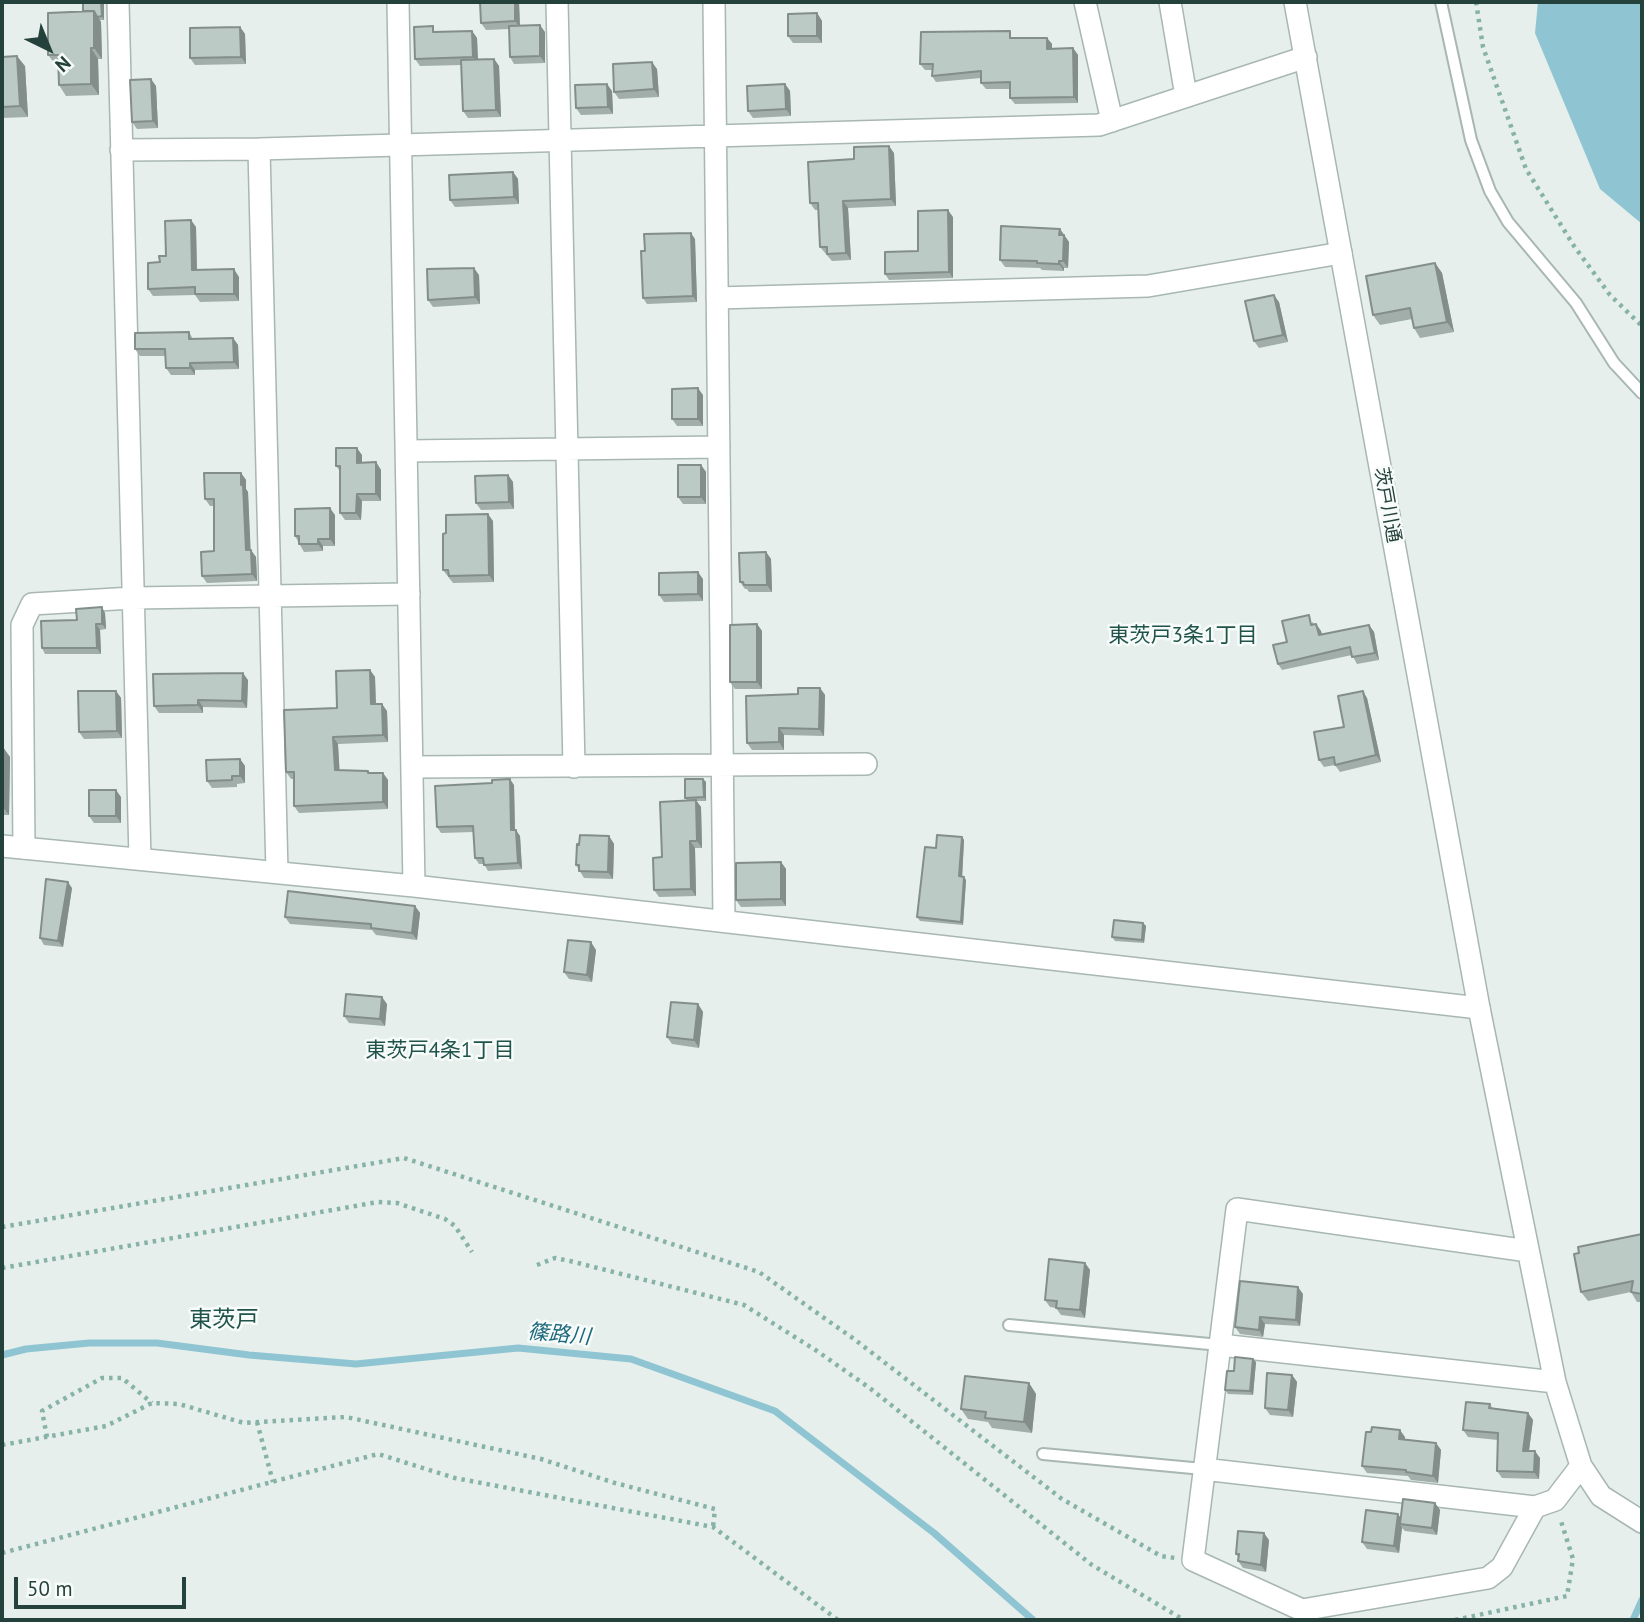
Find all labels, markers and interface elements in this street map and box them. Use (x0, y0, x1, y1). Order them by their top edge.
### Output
north arrow (14, 14, 84, 84)
text: N (51, 51, 76, 77)
street label: 茨戸川通 (1369, 466, 1405, 544)
district label: 東茨戸3条1丁目 (1109, 623, 1257, 649)
district label: 東茨戸4条1丁目 (366, 1038, 514, 1064)
district label: 東茨戸 (190, 1306, 258, 1334)
water label: 篠路川 (527, 1320, 591, 1350)
scale bar (18, 1562, 189, 1606)
text: 50 m (27, 1575, 73, 1602)

